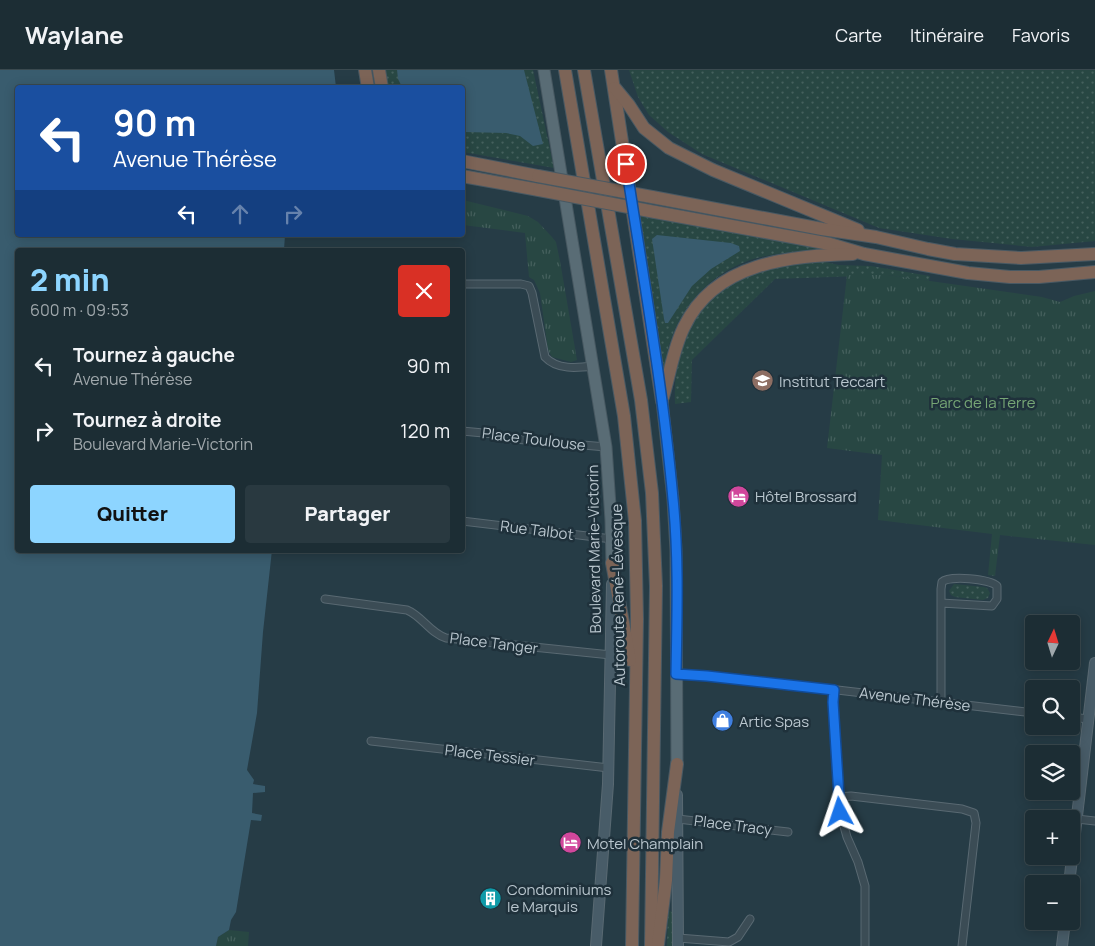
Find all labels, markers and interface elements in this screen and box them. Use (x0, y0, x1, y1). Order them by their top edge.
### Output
text: Waylane (25, 18, 124, 51)
text: Carte (835, 23, 882, 47)
text: Itinéraire (910, 23, 984, 47)
text: Favoris (1012, 23, 1070, 47)
text: 90 m (113, 99, 196, 147)
icon: left (30, 105, 95, 170)
pin (605, 143, 647, 185)
text: Avenue Thérèse (113, 144, 277, 174)
icon: arrive (612, 150, 640, 178)
icon: left (173, 200, 201, 228)
icon: ahead (226, 200, 254, 228)
icon: right (279, 200, 307, 228)
text: 2 min (30, 259, 110, 300)
button: close (398, 265, 450, 317)
text: 600 m · 09:53 (30, 299, 129, 321)
text: Tournez à gauche (73, 342, 235, 368)
icon: left (30, 352, 58, 380)
text: 90 m (407, 353, 450, 379)
text: Avenue Thérèse (73, 368, 192, 390)
school or university icon: Institut Teccart (751, 369, 775, 393)
place label: Institut Teccart (779, 371, 885, 392)
park label: Parc de la Terre (930, 392, 1036, 413)
text: Tournez à droite (73, 407, 221, 433)
icon: right (30, 417, 58, 445)
text: 120 m (400, 418, 450, 444)
street label: Place Toulouse (481, 422, 587, 456)
text: Boulevard Marie-Victorin (73, 433, 253, 455)
street label: Boulevard Marie-Victorin (582, 464, 606, 634)
hotel icon: Hôtel Brossard (727, 484, 751, 508)
button: Quitter (30, 485, 235, 543)
button: Partager (245, 485, 450, 543)
place label: Hôtel Brossard (755, 486, 857, 507)
street label: Autoroute René-Lévesque (606, 504, 630, 686)
street label: Rue Talbot (499, 515, 575, 545)
north arrow (1025, 615, 1080, 670)
map controls (1025, 615, 1080, 930)
street label: Place Tanger (449, 627, 540, 659)
button: search (1025, 680, 1080, 735)
street label: Avenue Thérèse (858, 682, 972, 716)
shop icon: Artic Spas (711, 709, 735, 733)
place label: Artic Spas (739, 711, 809, 732)
street label: Place Tessier (444, 739, 537, 771)
button: layers (1025, 745, 1080, 800)
position arrow (813, 785, 865, 837)
street label: Place Tracy (693, 810, 773, 840)
button: + (1025, 810, 1080, 865)
hotel icon: Motel Champlain (559, 831, 583, 855)
place label: Motel Champlain (587, 833, 703, 854)
button: − (1025, 875, 1080, 930)
place label: Condominiums le Marquis (507, 879, 611, 917)
building icon: Condominiums le Marquis (479, 886, 503, 910)

